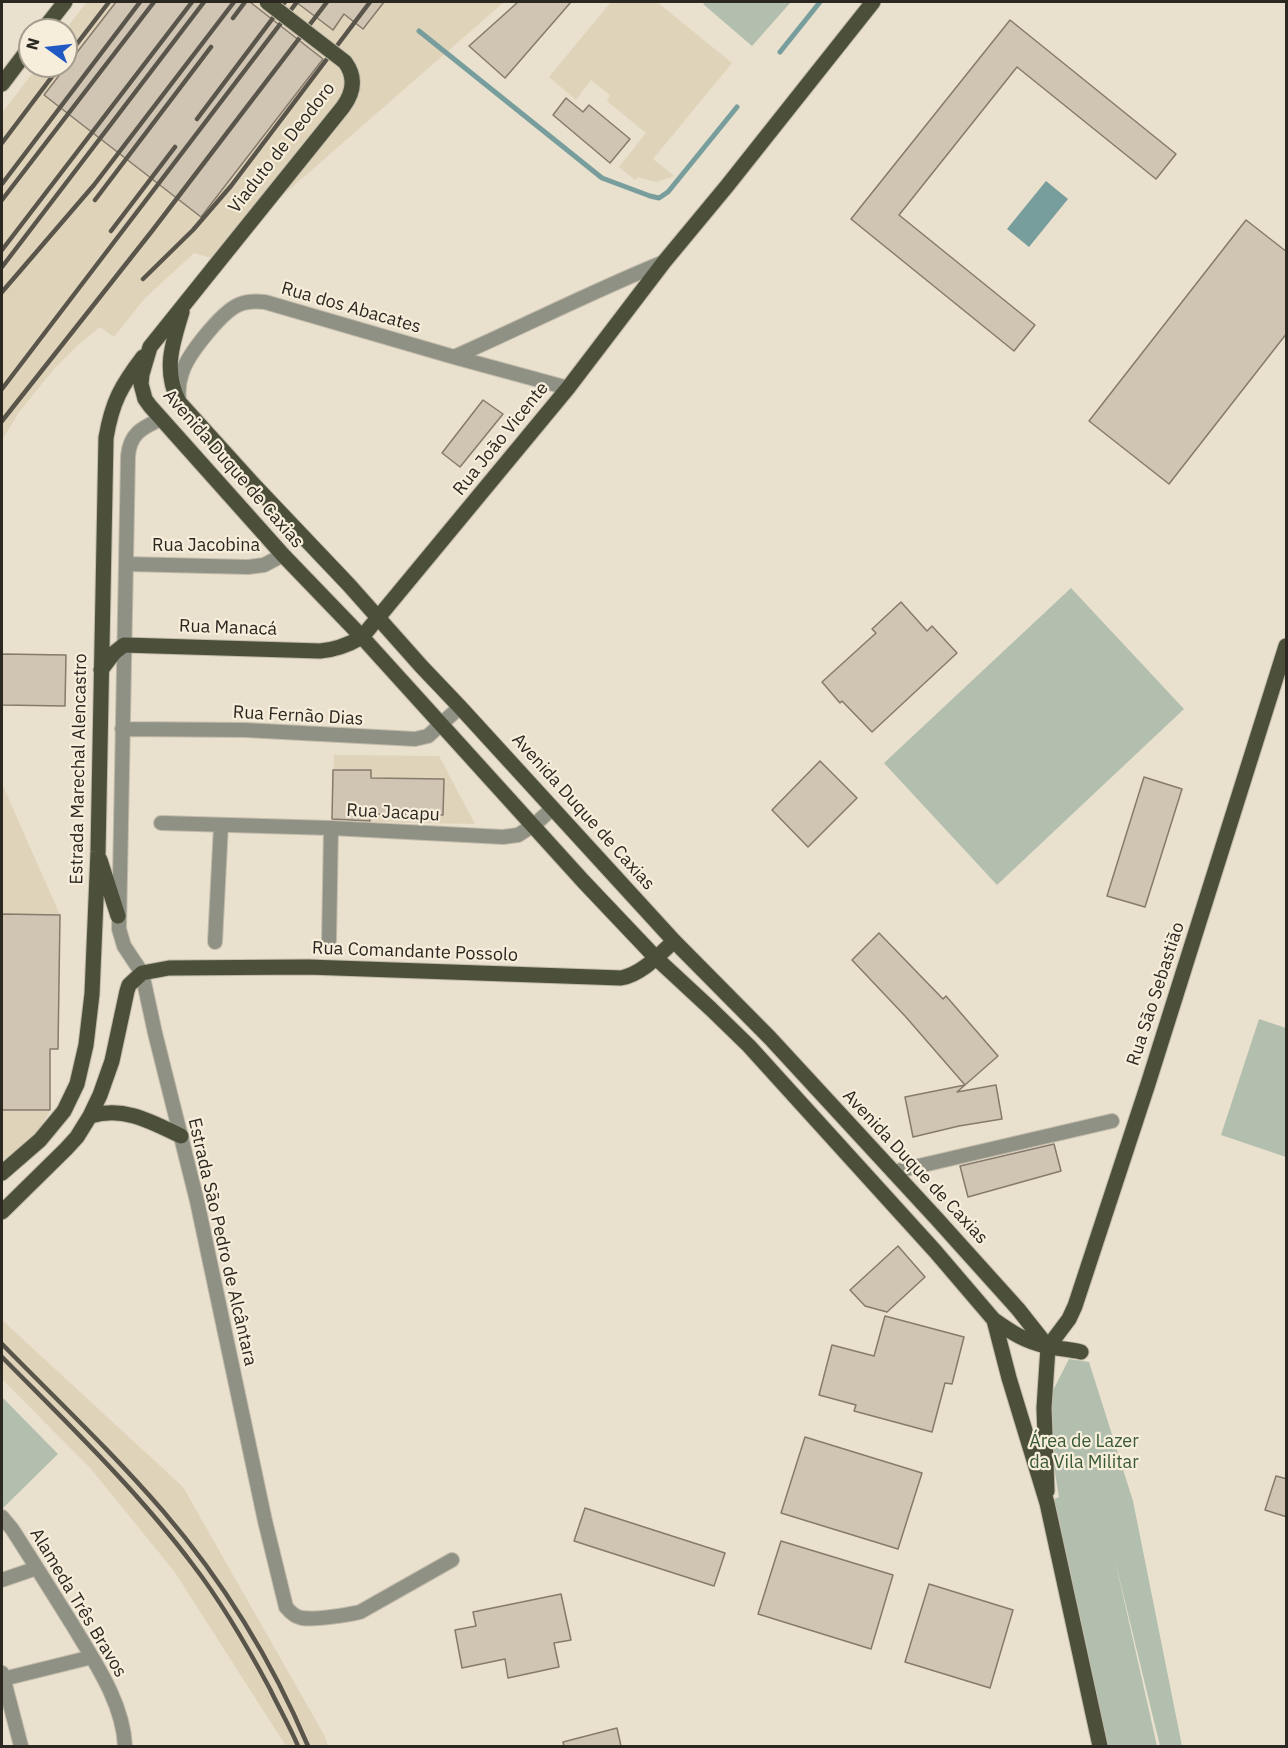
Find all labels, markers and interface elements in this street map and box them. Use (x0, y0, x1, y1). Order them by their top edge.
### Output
north arrow (18, 18, 78, 78)
text: N (21, 36, 44, 52)
street label: Viaduto de Deodoro (224, 78, 340, 218)
street label: Rua dos Abacates (279, 278, 423, 338)
street label: Rua João Vicente (449, 378, 553, 500)
street label: Avenida Duque de Caxias (158, 385, 308, 553)
street label: Rua Jacobina (152, 535, 260, 557)
street label: Rua Manacá (178, 615, 278, 641)
street label: Estrada Marechal Alencastro (66, 653, 92, 885)
street label: Rua Fernão Dias (232, 702, 364, 730)
street label: Avenida Duque de Caxias (507, 729, 659, 895)
street label: Rua Jacapu (346, 800, 440, 826)
street label: Rua São Sebastião (1123, 920, 1189, 1068)
street label: Rua Comandante Possolo (312, 938, 518, 966)
street label: Avenida Duque de Caxias (838, 1085, 992, 1249)
street label: Estrada São Pedro de Alcântara (183, 1116, 261, 1368)
park label: Área de Lazer da Vila Militar (1029, 1431, 1139, 1474)
street label: Alameda Três Bravos (25, 1525, 131, 1681)

